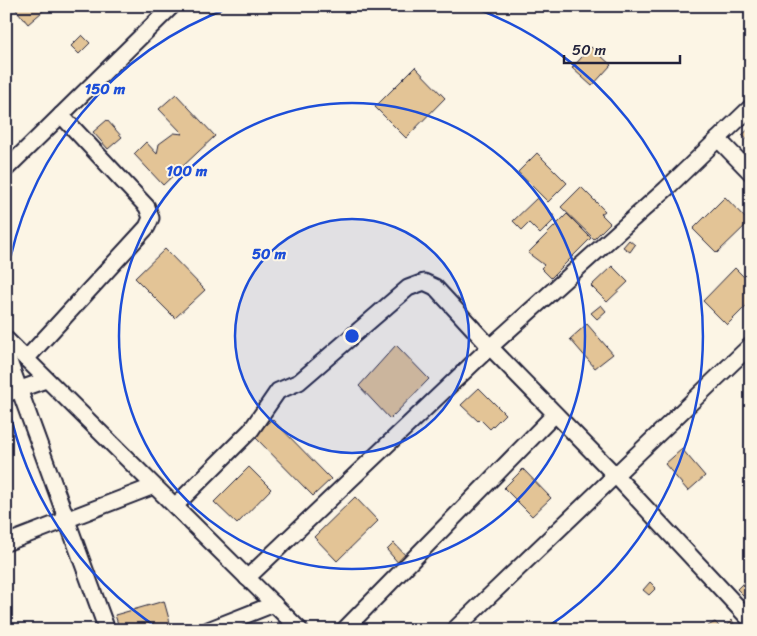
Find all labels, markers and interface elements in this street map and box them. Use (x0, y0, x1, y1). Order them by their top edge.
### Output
scale bar (564, 32, 681, 64)
text: 50 m (572, 37, 607, 63)
text: 150 m (85, 76, 126, 102)
text: 100 m (167, 158, 208, 184)
text: 50 m (252, 241, 287, 267)
centre of rings (343, 327, 361, 345)

